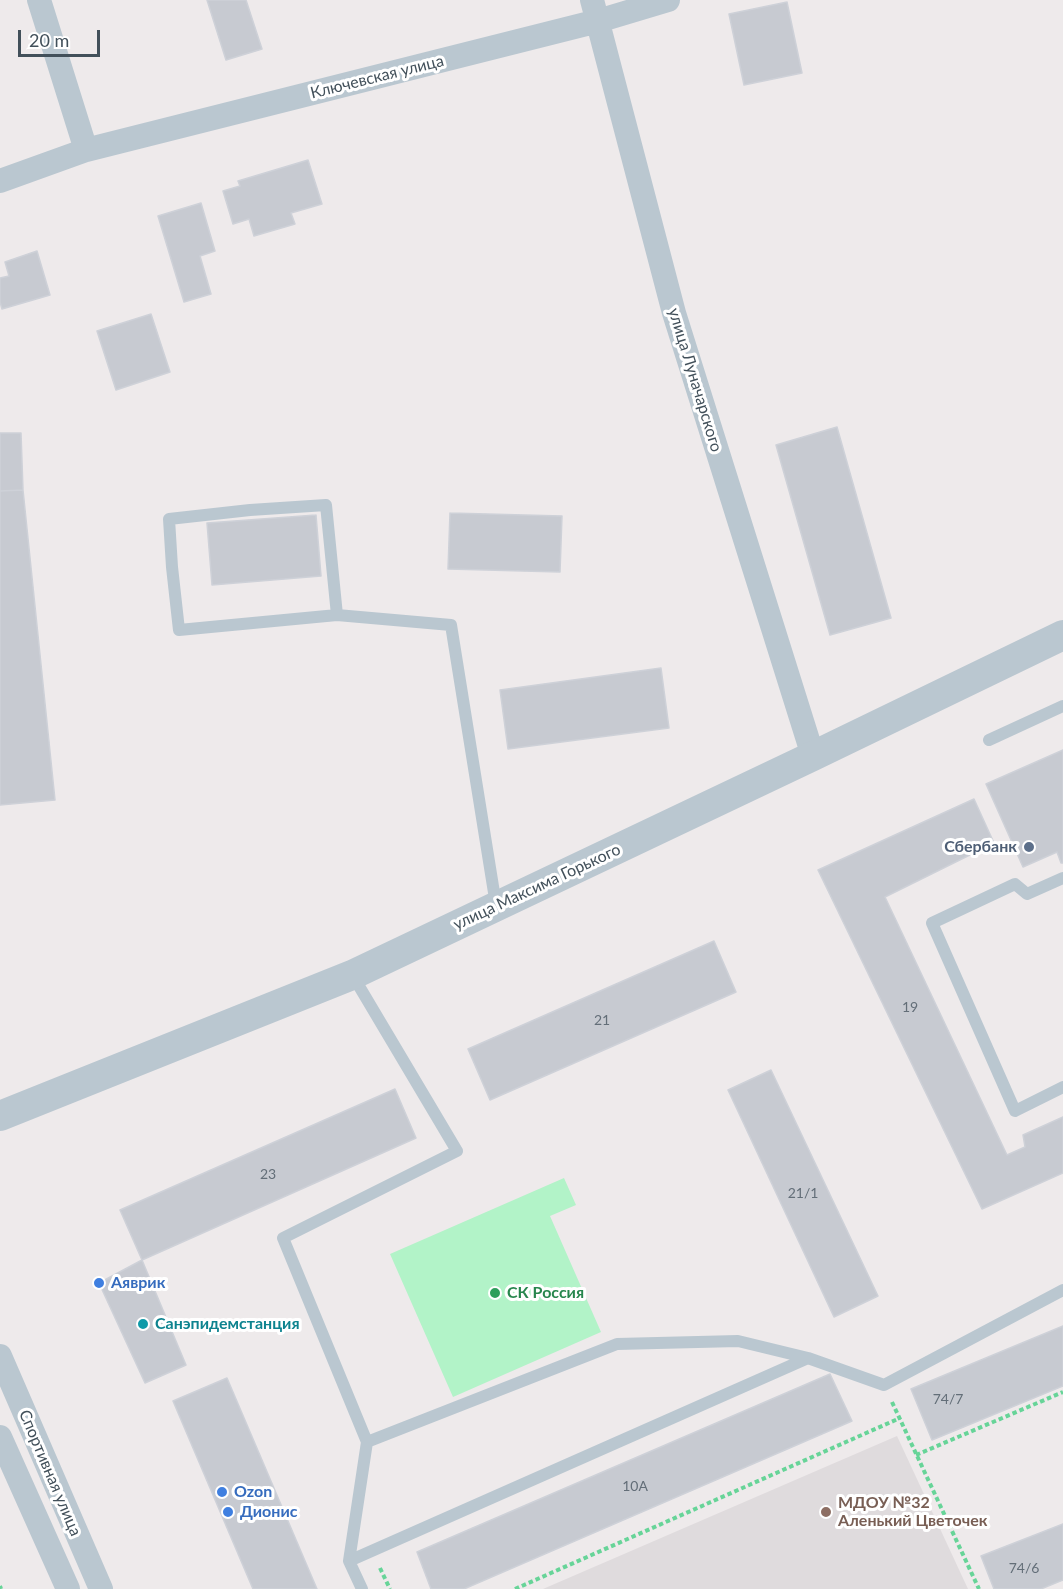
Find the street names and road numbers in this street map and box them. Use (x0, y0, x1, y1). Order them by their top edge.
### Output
street label: Ключевская улица (308, 51, 446, 103)
street label: улица Луначарского (664, 306, 726, 454)
street label: улица Максима Горького (450, 840, 624, 934)
street label: Спортивная улица (15, 1407, 85, 1539)

